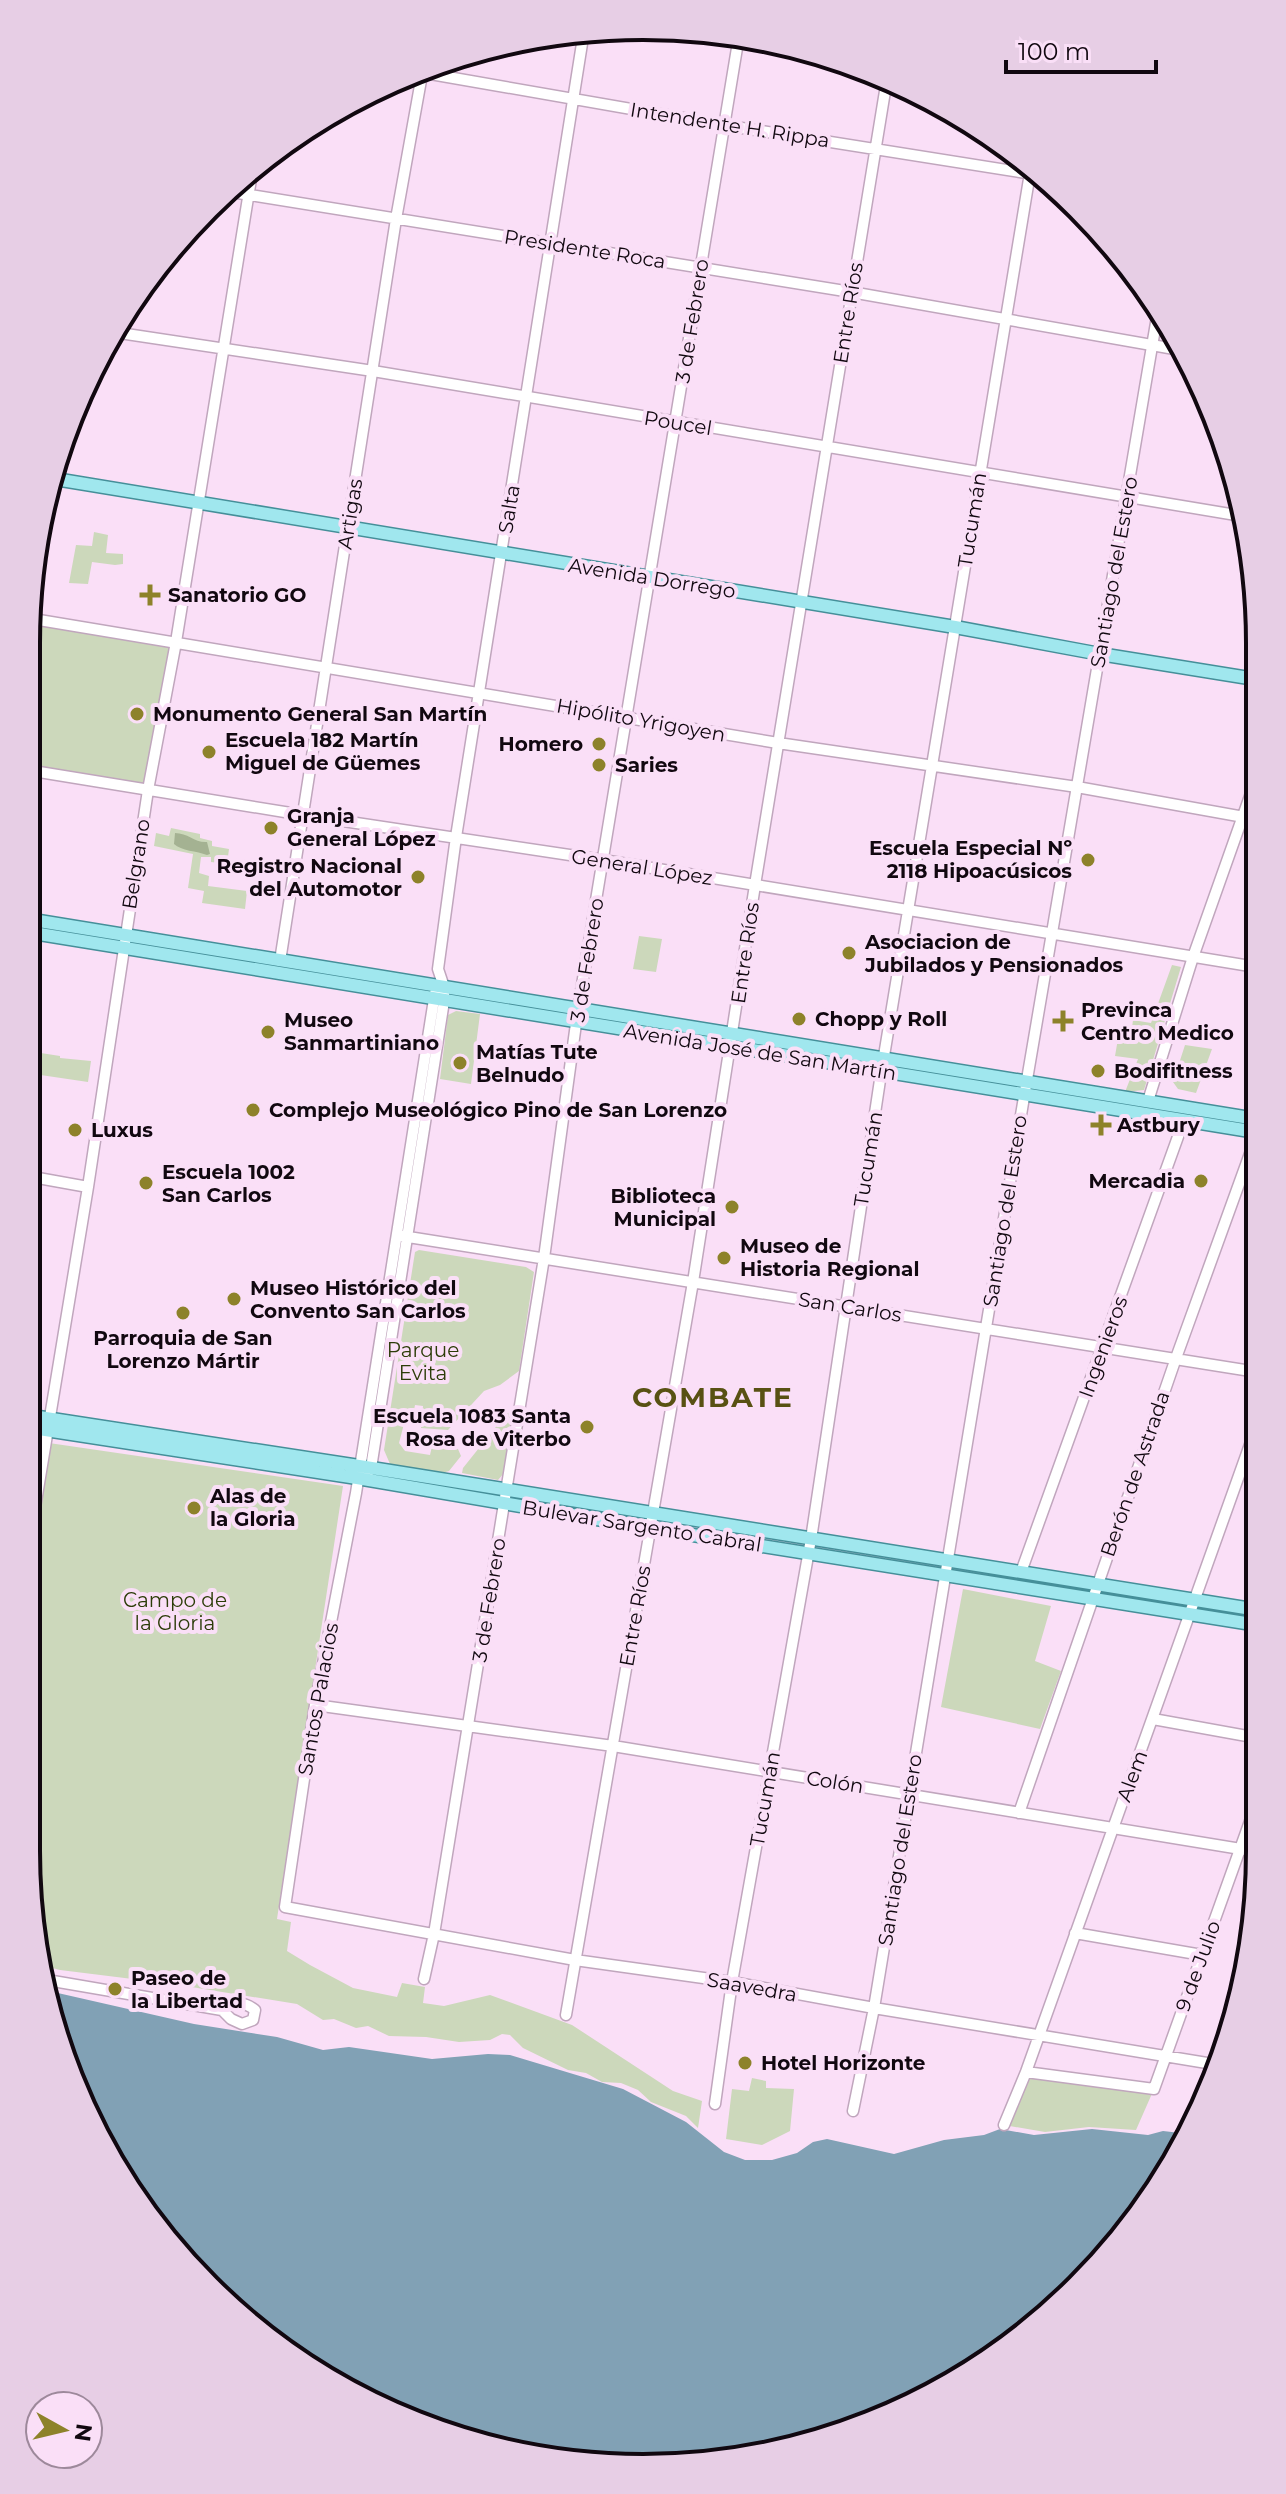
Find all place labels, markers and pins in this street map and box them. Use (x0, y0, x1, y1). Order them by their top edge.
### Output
place label: Sanatorio GO (168, 583, 306, 607)
marker: Sanatorio GO (139, 584, 161, 606)
place label: Monumento General San Martín (153, 702, 487, 726)
marker: Monumento General San Martín (128, 705, 146, 723)
place label: Escuela 182 Martín Miguel de Güemes (225, 728, 421, 775)
place label: Homero (499, 732, 583, 756)
marker: Homero (590, 735, 608, 753)
marker: Escuela 182 Martín Miguel de Güemes (200, 743, 218, 761)
place label: Saries (615, 753, 678, 777)
marker: Saries (590, 756, 608, 774)
place label: Granja General López (287, 804, 436, 851)
marker: Granja General López (262, 819, 280, 837)
place label: Escuela Especial Nº 2118 Hipoacúsicos (869, 836, 1072, 883)
marker: Escuela Especial Nº 2118 Hipoacúsicos (1079, 851, 1097, 869)
place label: Registro Nacional del Automotor (217, 854, 402, 901)
marker: Registro Nacional del Automotor (409, 868, 427, 886)
place label: Asociacion de Jubilados y Pensionados (864, 930, 1124, 977)
marker: Asociacion de Jubilados y Pensionados (840, 944, 858, 962)
place label: Previnca Centro Medico (1081, 998, 1234, 1045)
place label: Chopp y Roll (815, 1007, 947, 1031)
place label: Museo Sanmartiniano (284, 1008, 439, 1055)
marker: Chopp y Roll (790, 1010, 808, 1028)
marker: Previnca Centro Medico (1052, 1010, 1074, 1032)
marker: Museo Sanmartiniano (259, 1023, 277, 1041)
place label: Matías Tute Belnudo (476, 1040, 598, 1087)
marker: Matías Tute Belnudo (451, 1054, 469, 1072)
place label: Bodifitness (1114, 1059, 1233, 1083)
marker: Bodifitness (1089, 1062, 1107, 1080)
place label: Complejo Museológico Pino de San Lorenzo (269, 1098, 727, 1122)
marker: Complejo Museológico Pino de San Lorenzo (244, 1101, 262, 1119)
place label: Astbury (1116, 1113, 1201, 1137)
marker: Astbury (1092, 1116, 1110, 1134)
place label: Luxus (91, 1118, 153, 1142)
marker: Luxus (66, 1121, 84, 1139)
place label: Escuela 1002 San Carlos (162, 1160, 295, 1207)
place label: Mercadia (1088, 1169, 1185, 1193)
marker: Mercadia (1192, 1172, 1210, 1190)
marker: Escuela 1002 San Carlos (137, 1174, 155, 1192)
place label: Biblioteca Municipal (611, 1184, 716, 1231)
marker: Biblioteca Municipal (723, 1198, 741, 1216)
place label: Museo de Historia Regional (740, 1234, 919, 1281)
marker: Museo de Historia Regional (715, 1249, 733, 1267)
place label: Museo Histórico del Convento San Carlos (250, 1276, 466, 1323)
marker: Museo Histórico del Convento San Carlos (225, 1290, 243, 1308)
marker: Parroquia de San Lorenzo Mártir (174, 1304, 192, 1322)
place label: Parroquia de San Lorenzo Mártir (93, 1326, 273, 1373)
place label: Escuela 1083 Santa Rosa de Viterbo (373, 1404, 571, 1451)
marker: Escuela 1083 Santa Rosa de Viterbo (578, 1418, 596, 1436)
place label: Alas de la Gloria (209, 1484, 295, 1531)
marker: Alas de la Gloria (185, 1499, 203, 1517)
place label: Paseo de la Libertad (131, 1966, 243, 2013)
marker: Paseo de la Libertad (106, 1980, 124, 1998)
place label: Hotel Horizonte (761, 2051, 925, 2075)
marker: Hotel Horizonte (736, 2054, 754, 2072)

